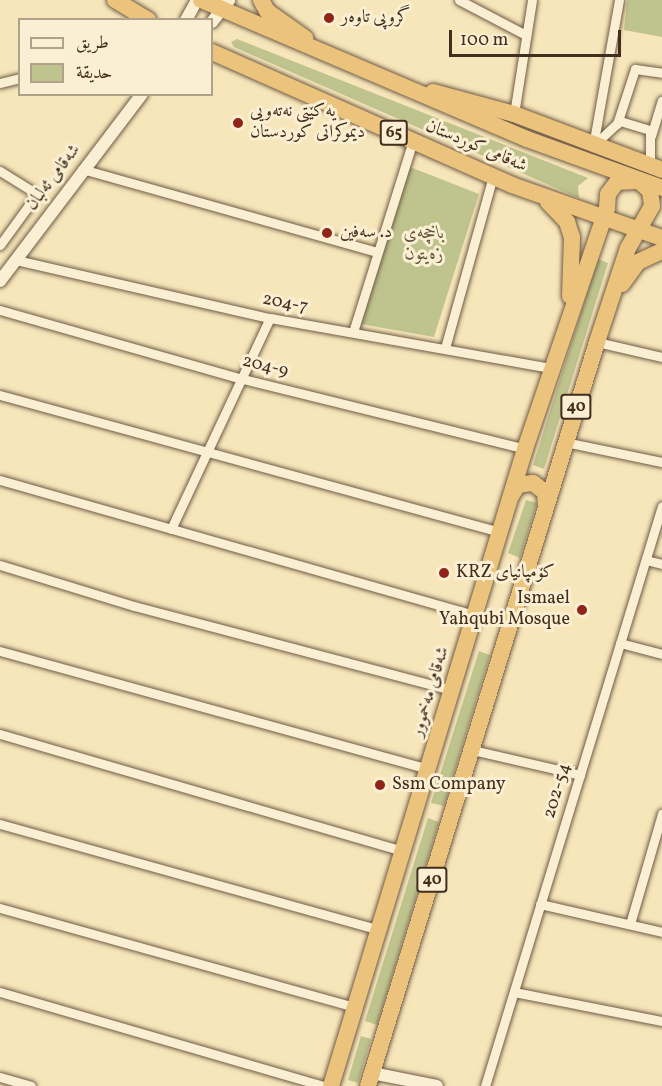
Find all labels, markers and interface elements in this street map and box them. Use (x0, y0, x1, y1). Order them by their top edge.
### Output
place label: گروپی تاوەر (341, 7, 410, 29)
marker: گروپی تاوەر (322, 11, 336, 25)
legend (18, 18, 213, 96)
scale bar (452, 18, 624, 56)
text: 100 m (460, 28, 509, 53)
text: طريق (76, 31, 109, 56)
text: حديقة (76, 61, 112, 86)
place label: یه‌كێتی نه‌ته‌ویی دیموكراتی كوردستان (250, 102, 365, 144)
marker: یه‌كێتی نه‌ته‌ویی دیموكراتی كوردستان (231, 116, 245, 130)
street label: شەقامی کوردستان (422, 116, 530, 178)
road number: 65 (379, 120, 409, 146)
street label: شەقامی ئەلبان (22, 140, 86, 216)
place label: د. سەفین (340, 222, 392, 244)
marker: د. سەفین (318, 224, 336, 242)
park label: باخچەی زەیتون (404, 224, 444, 266)
street label: 204-7 (260, 289, 310, 319)
street label: 204-9 (240, 351, 290, 383)
road number: 40 (560, 394, 592, 420)
place label: KRZ كۆمپانیای (456, 562, 555, 584)
marker: KRZ كۆمپانیای (437, 566, 451, 580)
place label: Ismael Yahqubi Mosque (439, 589, 570, 632)
marker: Ismael Yahqubi Mosque (575, 603, 589, 617)
street label: شەقامی مەخموور (407, 644, 455, 740)
street label: 202-54 (539, 761, 577, 821)
place label: Ssm Company (392, 774, 505, 796)
marker: Ssm Company (373, 778, 387, 792)
road number: 40 (416, 867, 448, 893)

